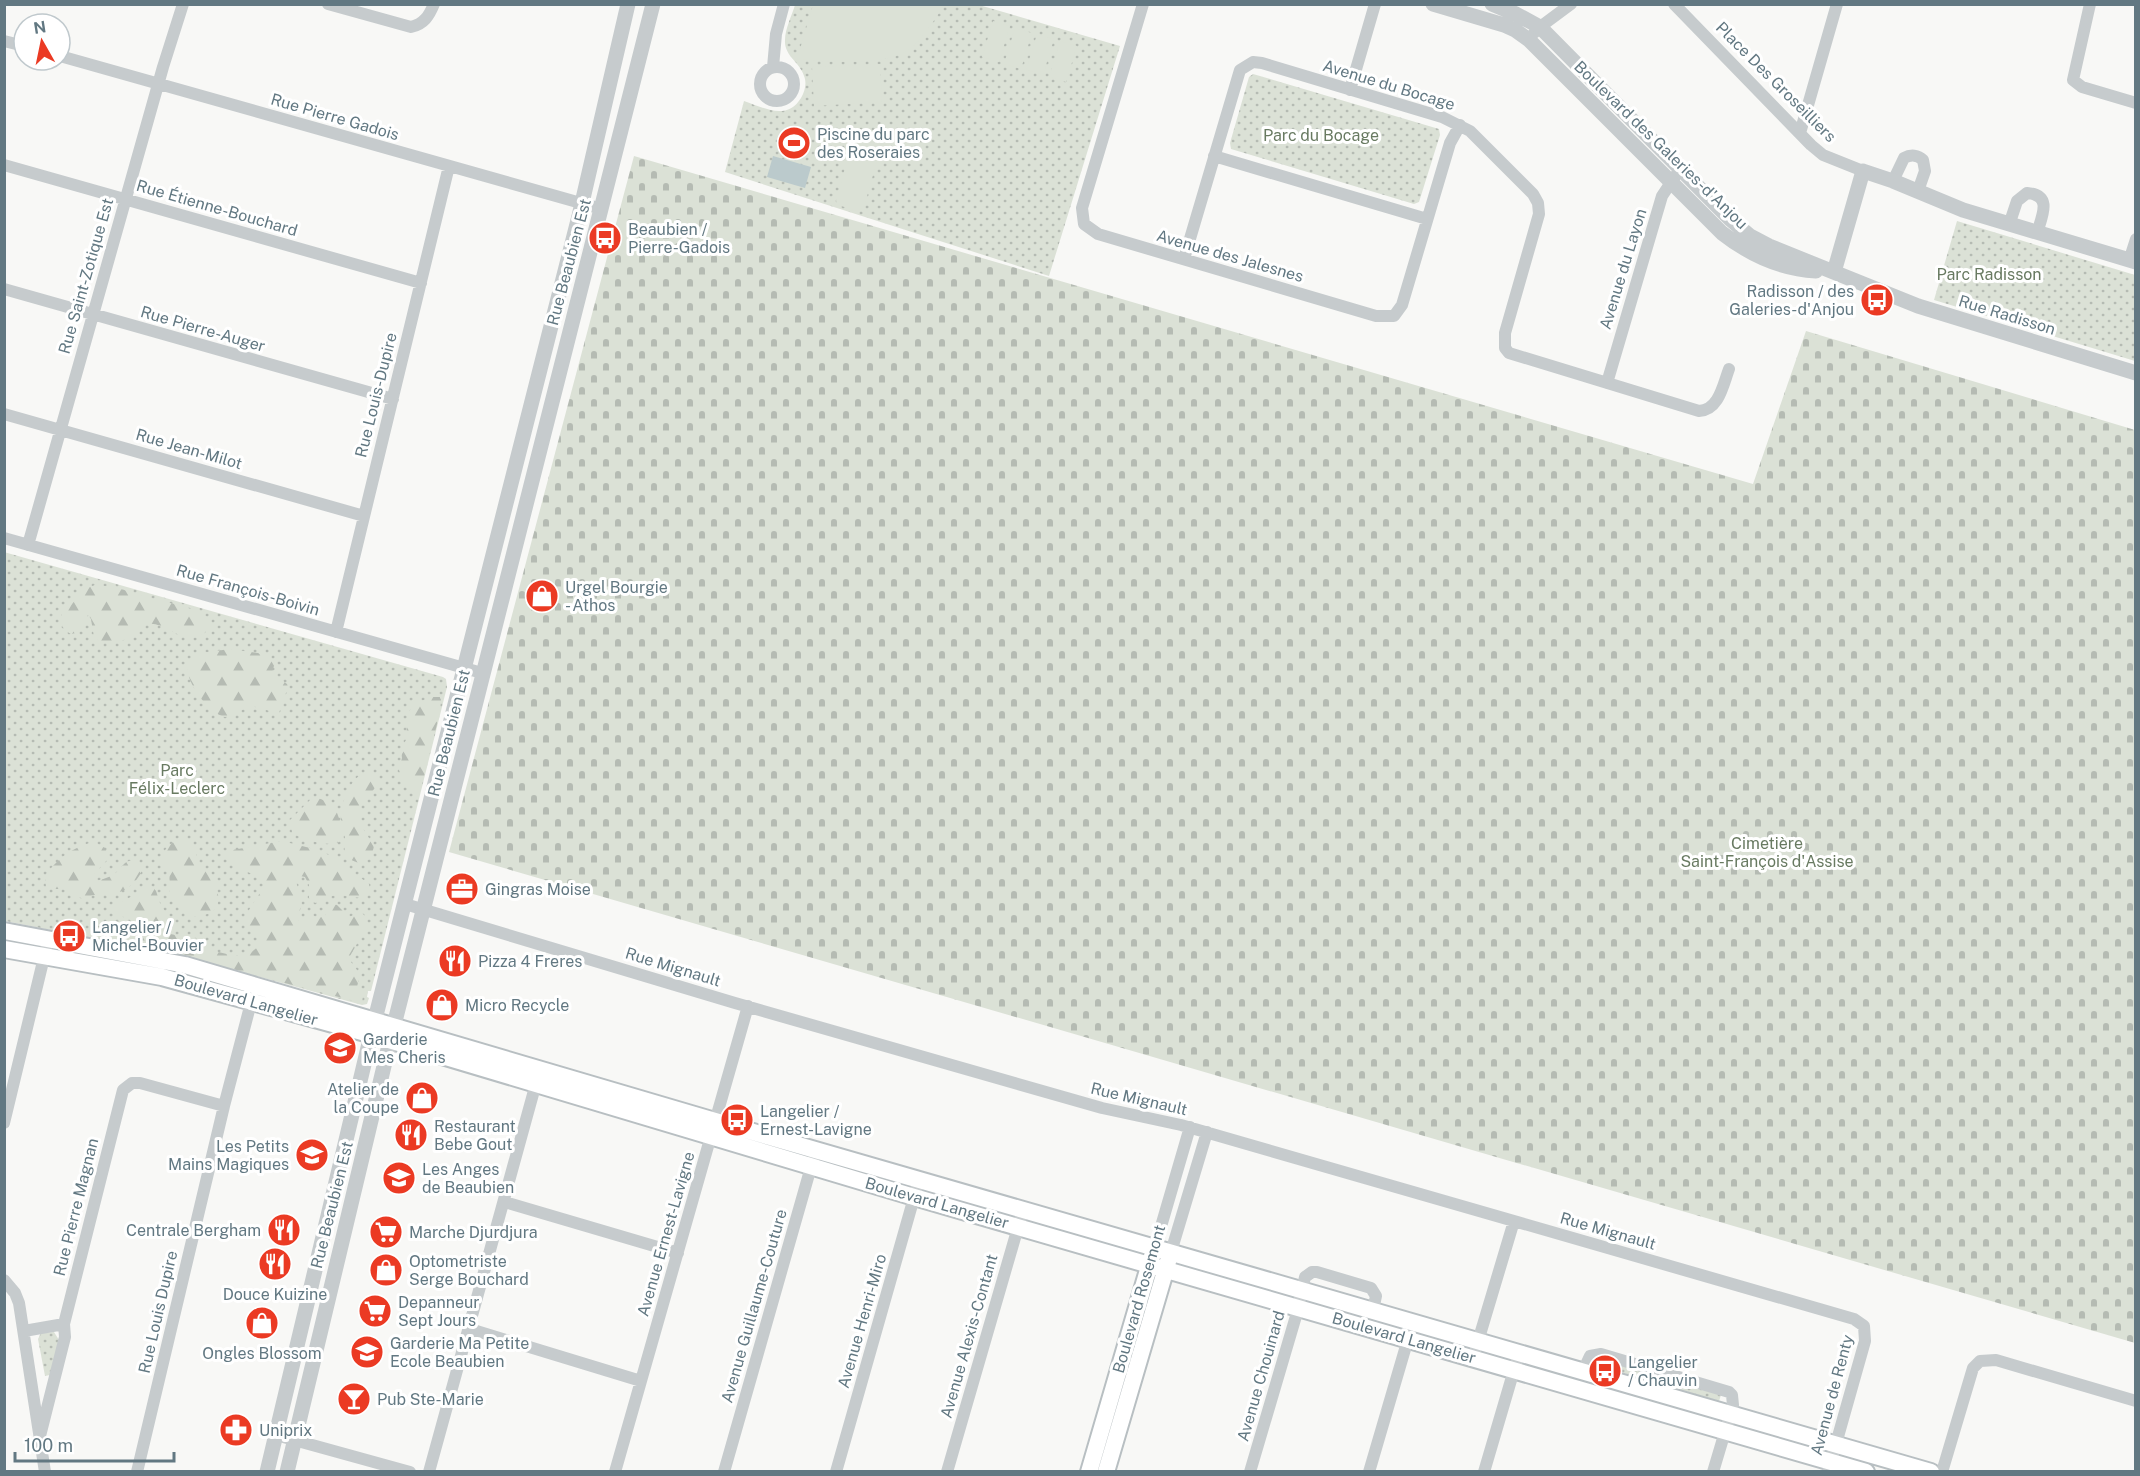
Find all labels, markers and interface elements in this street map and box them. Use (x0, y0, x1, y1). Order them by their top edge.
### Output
north arrow (12, 12, 72, 72)
text: N (32, 17, 47, 38)
street label: Place Des Groseilliers (1712, 18, 1840, 146)
street label: Avenue du Bocage (1321, 56, 1457, 114)
street label: Boulevard des Galeries-d'Anjou (1570, 57, 1752, 233)
street label: Rue Pierre Gadois (269, 90, 401, 144)
sports icon: Piscine du parc des Roseraies (776, 125, 812, 161)
place label: Piscine du parc des Roseraies (817, 125, 930, 162)
park label: Parc du Bocage (1263, 126, 1379, 145)
street label: Rue Étienne-Bouchard (134, 175, 300, 240)
street label: Rue Saint-Zotique Est (55, 196, 117, 356)
street label: Rue Beaubien Est (543, 197, 595, 327)
street label: Avenue du Layon (1596, 206, 1650, 332)
bus stop icon: Beaubien / Pierre-Gadois (587, 220, 623, 256)
place label: Beaubien / Pierre-Gadois (628, 220, 730, 257)
street label: Avenue des Jalesnes (1154, 226, 1306, 286)
park label: Parc Radisson (1936, 265, 2042, 284)
place label: Radisson / des Galeries-d'Anjou (1729, 282, 1854, 319)
bus stop icon: Radisson / des Galeries-d'Anjou (1859, 282, 1895, 318)
street label: Rue Radisson (1956, 291, 2058, 339)
street label: Rue Pierre-Auger (138, 302, 268, 356)
street label: Rue Louis-Dupire (351, 331, 401, 459)
street label: Rue Jean-Milot (134, 425, 244, 473)
street label: Rue François-Boivin (174, 560, 322, 620)
shop icon: Urgel Bourgie - Athos (524, 578, 560, 614)
place label: Urgel Bourgie - Athos (565, 578, 668, 615)
street label: Rue Beaubien Est (424, 667, 474, 799)
park label: Parc Félix-Leclerc (129, 761, 225, 798)
park label: Cimetière Saint-François d'Assise (1680, 834, 1854, 871)
office icon: Gingras Moise (444, 871, 480, 907)
place label: Gingras Moise (485, 880, 591, 899)
bus stop icon: Langelier / Michel-Bouvier (51, 918, 87, 954)
place label: Langelier / Michel-Bouvier (92, 918, 204, 955)
restaurant icon: Pizza 4 Freres (437, 943, 473, 979)
street label: Rue Mignault (623, 943, 723, 991)
place label: Pizza 4 Freres (478, 952, 582, 971)
street label: Boulevard Langelier (172, 970, 320, 1030)
shop icon: Micro Recycle (424, 987, 460, 1023)
place label: Micro Recycle (465, 996, 569, 1015)
school or university icon: Garderie Mes Cheris (322, 1030, 358, 1066)
place label: Garderie Mes Cheris (363, 1030, 446, 1067)
street label: Rue Mignault (1089, 1079, 1189, 1119)
place label: Atelier de la Coupe (327, 1080, 399, 1117)
shop icon: Atelier de la Coupe (404, 1080, 440, 1116)
bus stop icon: Langelier / Ernest-Lavigne (719, 1102, 755, 1138)
place label: Langelier / Ernest-Lavigne (760, 1102, 872, 1139)
restaurant icon: Restaurant Bebe Gout (393, 1117, 429, 1153)
place label: Restaurant Bebe Gout (434, 1117, 516, 1154)
street label: Rue Pierre Magnan (50, 1136, 102, 1278)
place label: Les Petits Mains Magiques (168, 1137, 289, 1174)
school or university icon: Les Petits Mains Magiques (294, 1137, 330, 1173)
street label: Rue Beaubien Est (307, 1139, 357, 1271)
street label: Avenue Ernest-Lavigne (633, 1149, 699, 1319)
school or university icon: Les Anges de Beaubien (381, 1160, 417, 1196)
place label: Les Anges de Beaubien (422, 1160, 514, 1197)
street label: Boulevard Langelier (863, 1173, 1011, 1233)
street label: Avenue Guillaume-Couture (717, 1207, 791, 1405)
street label: Rue Mignault (1558, 1208, 1658, 1254)
restaurant icon: Centrale Bergham (266, 1212, 302, 1248)
supermarket icon: Marche Djurdjura (368, 1214, 404, 1250)
place label: Centrale Bergham (126, 1221, 261, 1240)
place label: Marche Djurdjura (409, 1223, 538, 1242)
street label: Boulevard Rosemont (1109, 1223, 1169, 1375)
restaurant icon: Douce Kuizine (257, 1246, 293, 1282)
street label: Rue Louis Dupire (135, 1249, 181, 1375)
shop icon: Optometriste Serge Bouchard (368, 1252, 404, 1288)
place label: Optometriste Serge Bouchard (409, 1252, 529, 1289)
street label: Avenue Henri-Miro (834, 1252, 890, 1390)
street label: Avenue Alexis-Contant (936, 1252, 1002, 1420)
place label: Douce Kuizine (223, 1285, 327, 1304)
supermarket icon: Depanneur Sept Jours (357, 1293, 393, 1329)
place label: Depanneur Sept Jours (398, 1293, 480, 1330)
shop icon: Ongles Blossom (244, 1305, 280, 1341)
street label: Avenue Chouinard (1233, 1308, 1289, 1444)
street label: Boulevard Langelier (1330, 1308, 1478, 1368)
street label: Avenue de Renty (1807, 1332, 1857, 1457)
school or university icon: Garderie Ma Petite Ecole Beaubien (349, 1334, 385, 1370)
place label: Garderie Ma Petite Ecole Beaubien (390, 1334, 529, 1371)
place label: Ongles Blossom (202, 1344, 322, 1363)
bus stop icon: Langelier / Chauvin (1587, 1353, 1623, 1389)
place label: Langelier / Chauvin (1628, 1353, 1698, 1390)
bar icon: Pub Ste-Marie (336, 1381, 372, 1417)
place label: Pub Ste-Marie (377, 1390, 484, 1409)
pharmacy icon: Uniprix (218, 1412, 254, 1448)
place label: Uniprix (259, 1421, 312, 1440)
scale bar (15, 1425, 174, 1463)
text: 100 m (24, 1435, 73, 1456)

